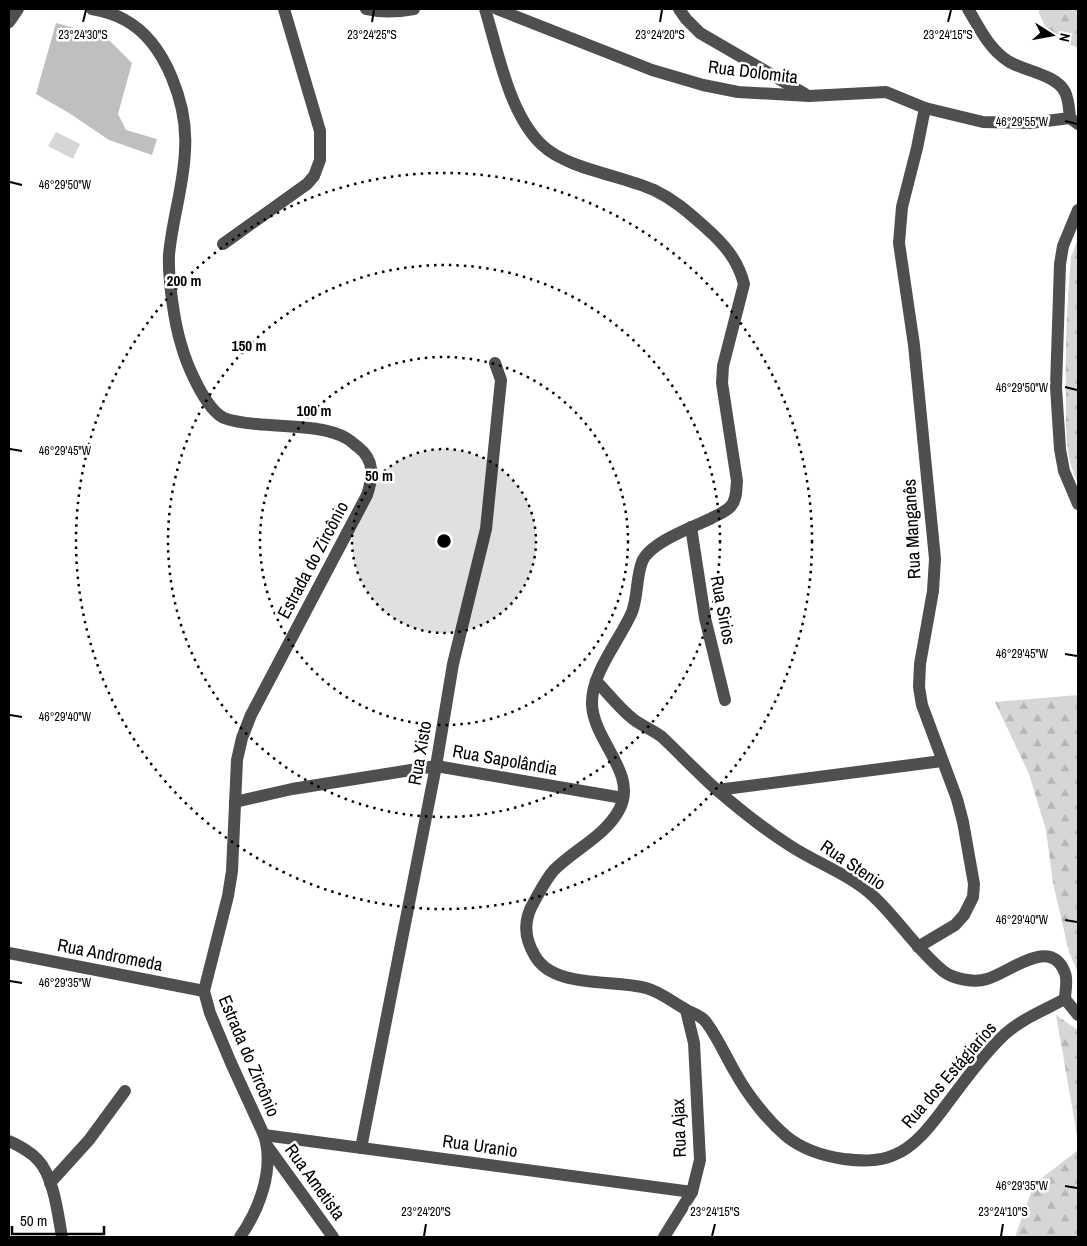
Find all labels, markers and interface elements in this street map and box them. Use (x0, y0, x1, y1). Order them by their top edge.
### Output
north arrow (1027, 10, 1077, 60)
text: 23°24'30"S (58, 27, 108, 43)
text: 23°24'25"S (347, 27, 397, 43)
text: 23°24'20"S (635, 27, 685, 43)
text: 23°24'15"S (923, 27, 973, 43)
text: N (1055, 32, 1074, 43)
street label: Rua Dolomita (707, 54, 799, 89)
text: 46°29'55"W (996, 114, 1049, 130)
text: 46°29'50"W (39, 177, 92, 193)
text: 200 m (167, 270, 201, 291)
text: 150 m (232, 335, 266, 356)
text: 46°29'50"W (996, 380, 1049, 396)
text: 100 m (297, 400, 331, 421)
text: 46°29'45"W (39, 443, 92, 459)
text: 50 m (365, 465, 393, 486)
street label: Rua Manganês (896, 478, 927, 580)
street label: Estrada do Zircônio (271, 497, 354, 623)
centre of rings (435, 532, 453, 550)
street label: Rua Sirios (705, 573, 742, 647)
text: 46°29'45"W (996, 646, 1049, 662)
text: 46°29'40"W (39, 709, 92, 725)
street label: Rua Xisto (402, 719, 437, 787)
street label: Rua Sapolândia (451, 738, 559, 781)
street label: Rua Stenio (816, 834, 891, 896)
text: 46°29'40"W (996, 912, 1049, 928)
street label: Rua Andromeda (55, 932, 165, 977)
text: 46°29'35"W (39, 975, 92, 991)
street label: Estrada do Zircônio (213, 991, 286, 1120)
street label: Rua dos Estágiarios (895, 1016, 1002, 1133)
street label: Rua Ajax (665, 1097, 692, 1158)
street label: Rua Uranio (441, 1128, 519, 1163)
street label: Rua Ametista (279, 1139, 352, 1225)
text: 46°29'35"W (996, 1178, 1049, 1194)
scale bar (12, 1204, 105, 1236)
text: 23°24'20"S (401, 1204, 451, 1220)
text: 23°24'15"S (690, 1204, 740, 1220)
text: 23°24'10"S (978, 1204, 1028, 1220)
text: 50 m (20, 1210, 47, 1231)

